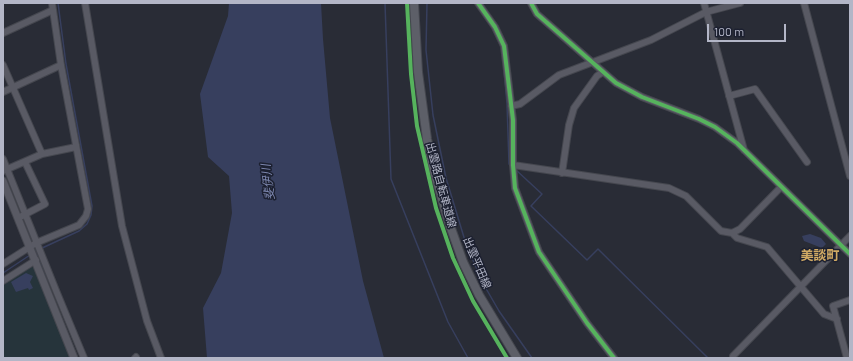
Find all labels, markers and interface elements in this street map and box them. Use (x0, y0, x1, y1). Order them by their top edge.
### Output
scale bar (709, 16, 788, 42)
text: 100 m (714, 24, 744, 38)
street label: 出雲路自転車道線 (423, 141, 459, 229)
water label: 斐伊川 (259, 163, 277, 201)
street label: 出雲平田線 (460, 235, 494, 291)
district label: 美談町 (801, 248, 839, 264)

